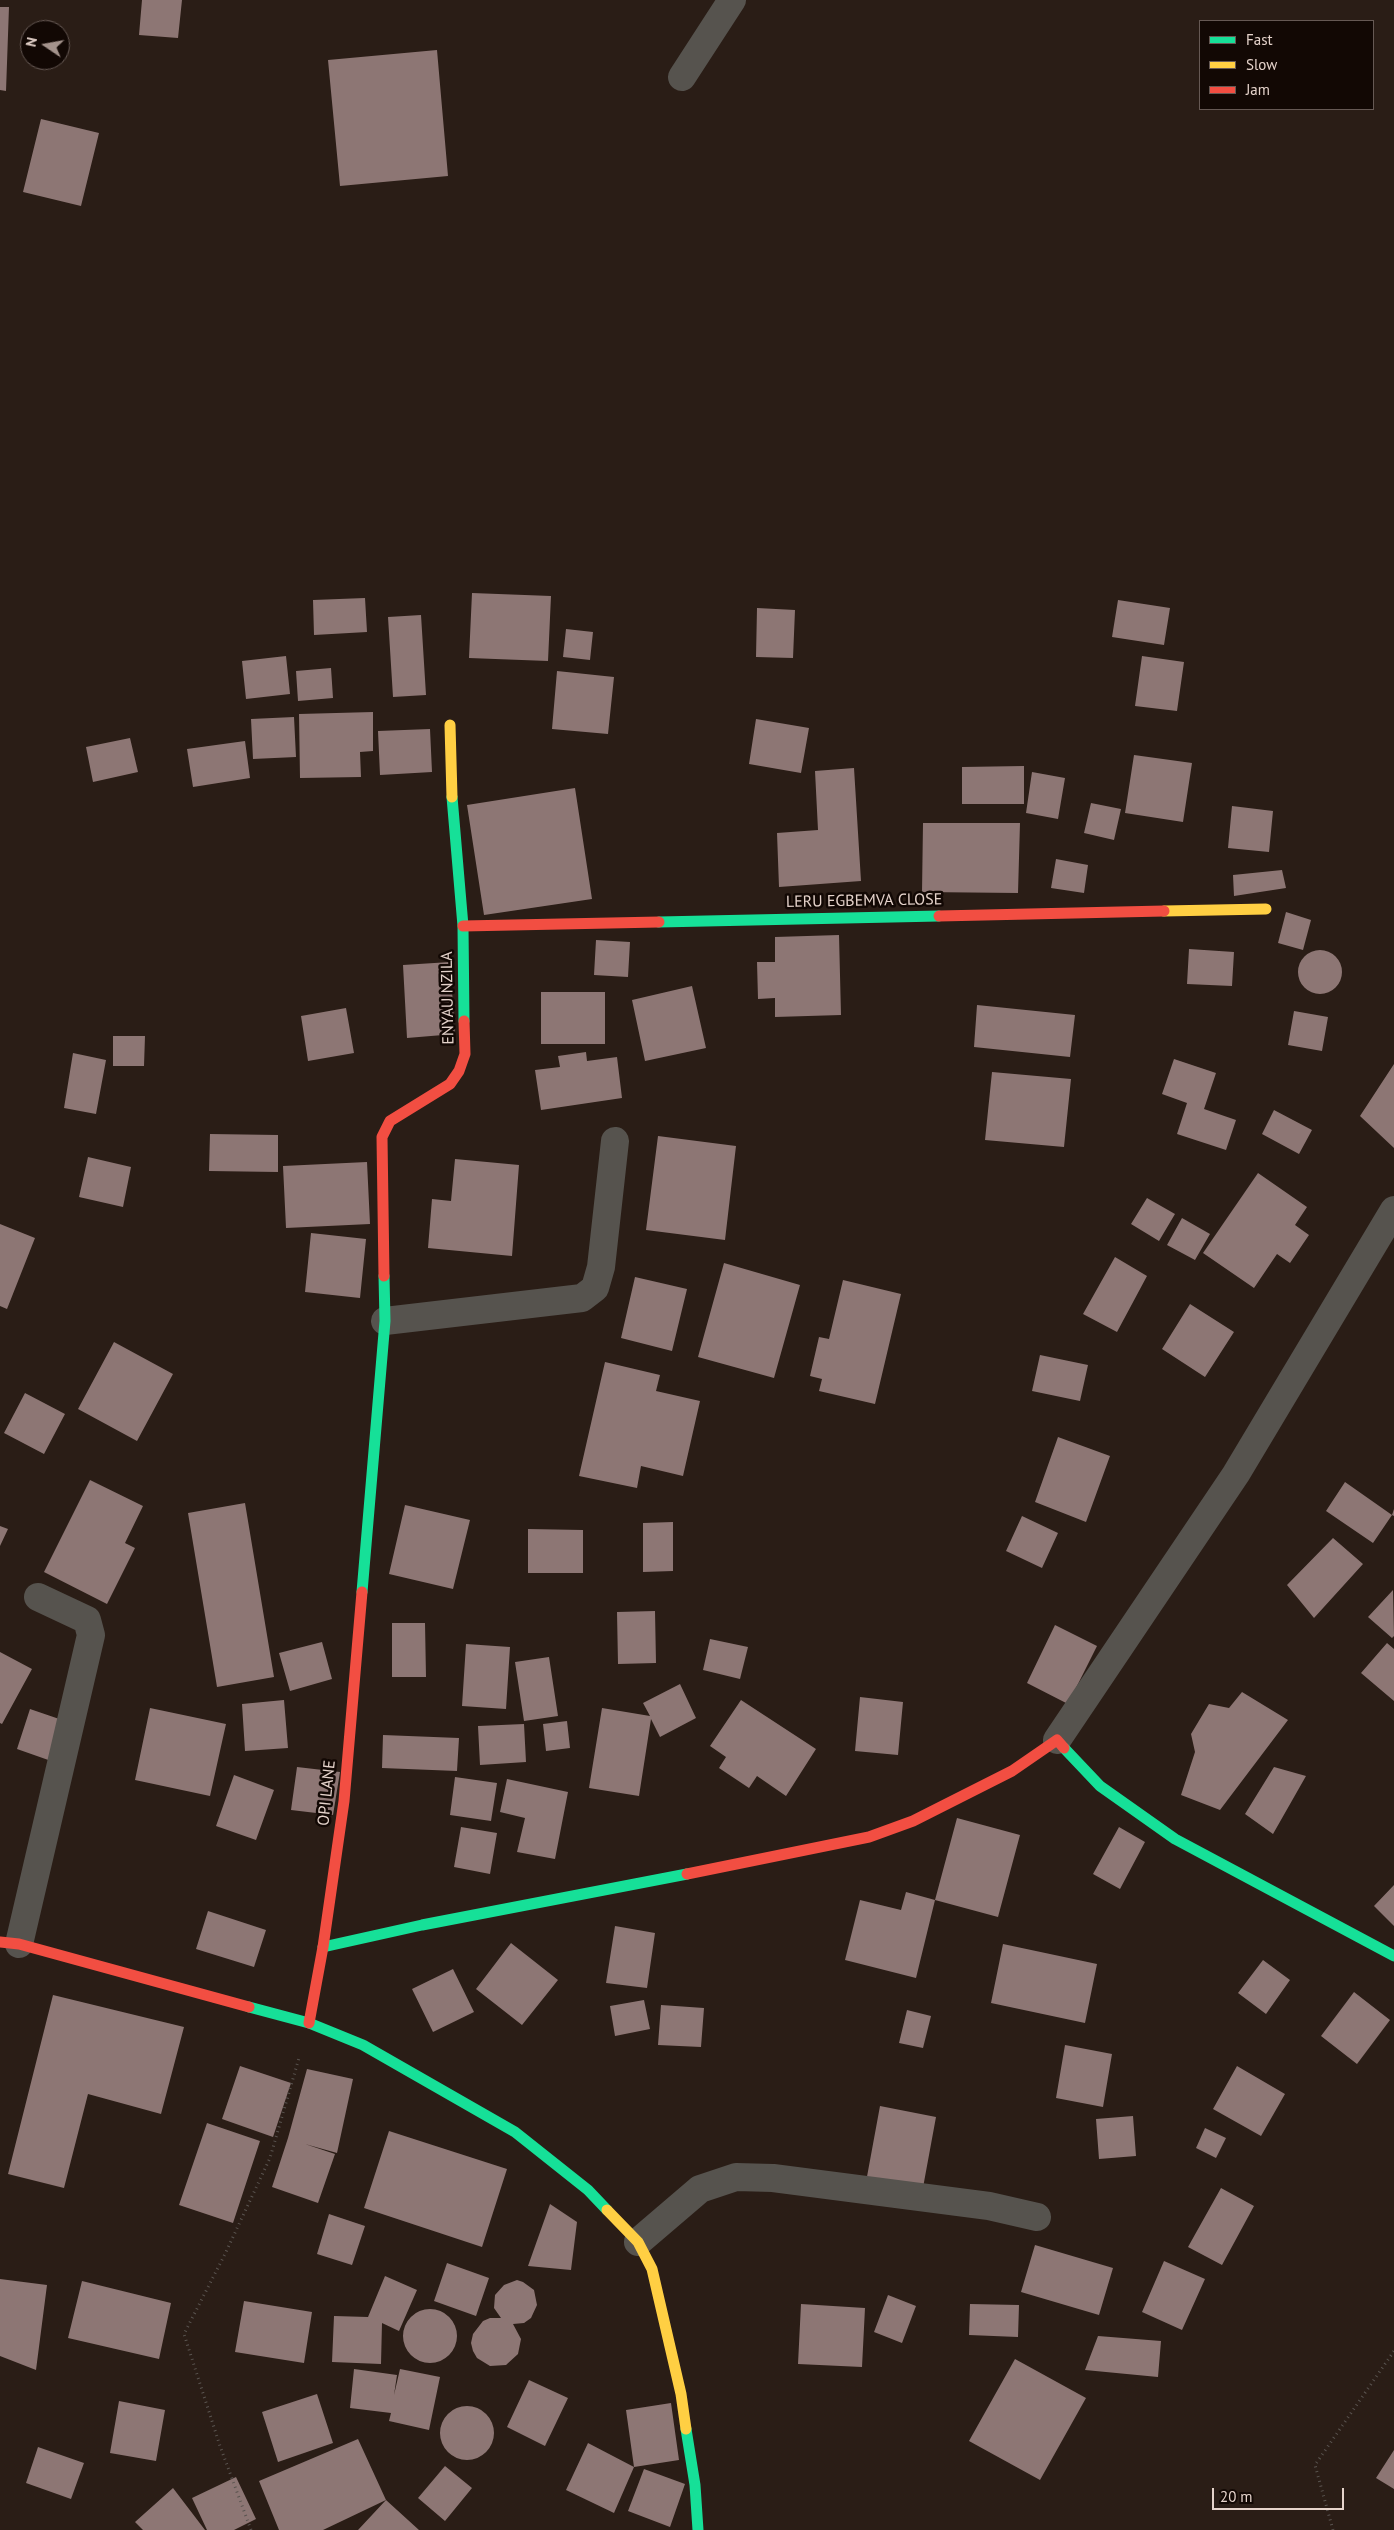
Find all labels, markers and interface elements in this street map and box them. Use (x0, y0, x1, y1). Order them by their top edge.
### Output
north arrow (20, 20, 70, 70)
legend (1199, 20, 1374, 110)
text: Fast (1246, 30, 1273, 49)
text: N (22, 36, 41, 48)
text: Slow (1246, 55, 1277, 74)
text: Jam (1246, 80, 1270, 99)
street label: LERU EGBEMVA CLOSE (786, 890, 942, 912)
street label: ENYAU NZILA (438, 951, 458, 1045)
street label: OPI LANE (314, 1759, 340, 1827)
scale bar (1214, 2478, 1346, 2510)
text: 20 m (1220, 2487, 1253, 2506)

